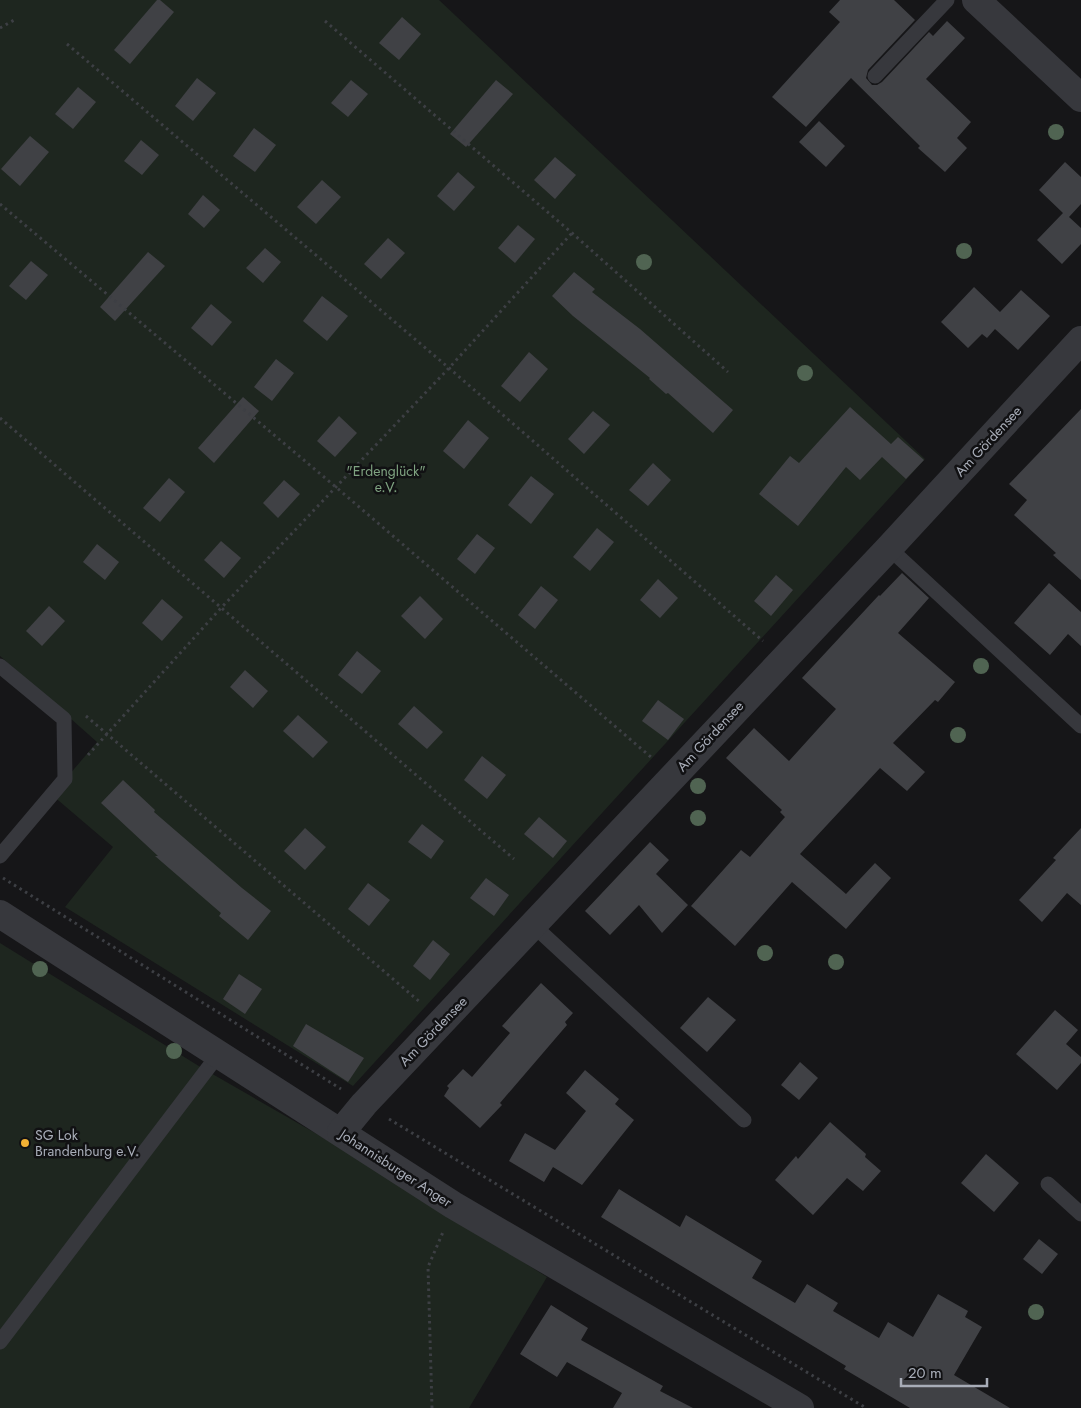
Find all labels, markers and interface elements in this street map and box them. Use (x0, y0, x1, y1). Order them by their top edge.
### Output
street label: Am Gördensee (950, 401, 1026, 481)
park label: "Erdenglück" e.V. (346, 461, 426, 497)
street label: Am Gördensee (672, 696, 748, 776)
street label: Am Gördensee (394, 992, 472, 1070)
street label: Johannisburger Anger (334, 1123, 456, 1212)
place label: SG Lok Brandenburg e.V. (35, 1125, 139, 1161)
marker: SG Lok Brandenburg e.V. (19, 1137, 31, 1149)
scale bar (901, 1356, 987, 1388)
text: 20 m (908, 1362, 942, 1384)

